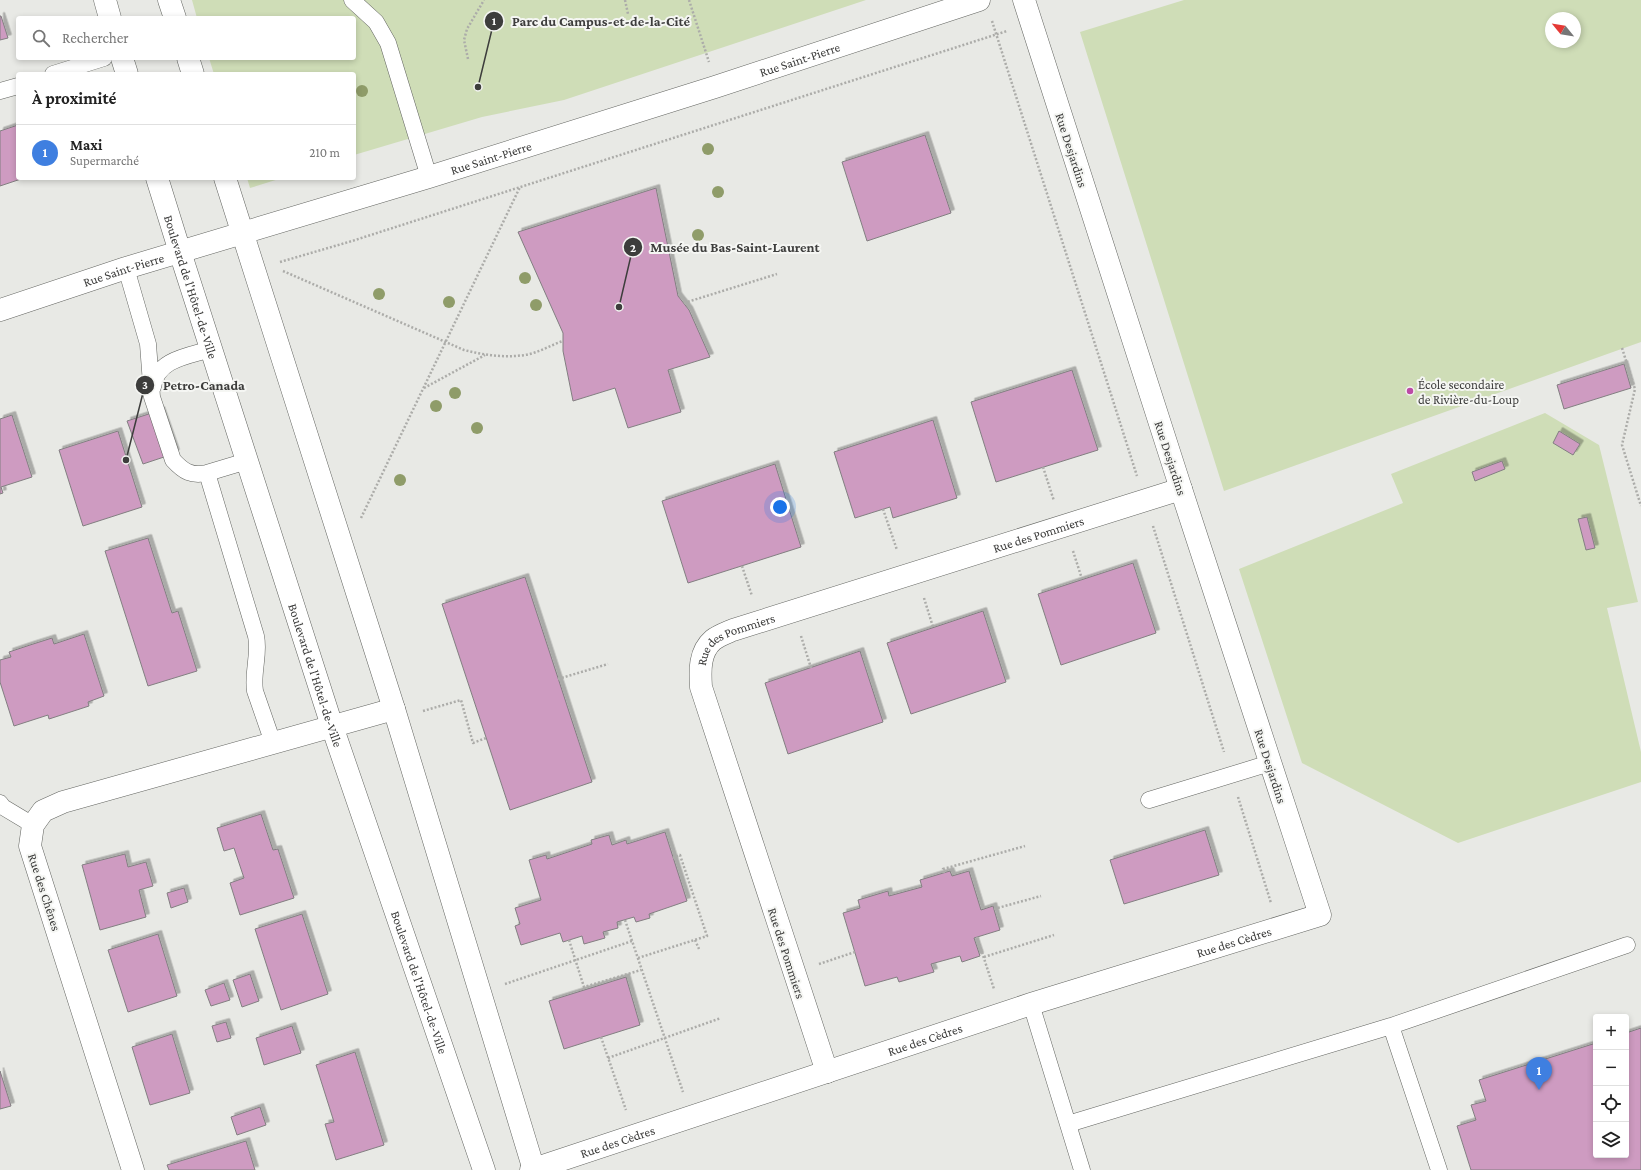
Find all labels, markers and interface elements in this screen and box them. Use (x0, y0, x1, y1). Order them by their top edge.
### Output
callout: Parc du Campus-et-de-la-Cité (484, 8, 698, 34)
north arrow (1545, 12, 1581, 48)
text: Parc du Campus-et-de-la-Cité (512, 13, 690, 29)
text: 1 (492, 14, 497, 28)
search box (16, 16, 356, 60)
icon: search (30, 27, 52, 49)
text: Rechercher (62, 30, 129, 46)
street label: Rue Saint-Pierre (757, 39, 842, 80)
text: À proximité (32, 89, 116, 108)
street label: Rue Desjardins (1051, 111, 1091, 190)
text: Maxi (70, 137, 102, 153)
street label: Rue Saint-Pierre (449, 138, 534, 178)
text: 1 (43, 145, 47, 160)
text: 210 m (309, 145, 340, 160)
text: Supermarché (70, 153, 139, 168)
street label: Boulevard de l'Hôtel-de-Ville (161, 213, 221, 361)
callout: Musée du Bas-Saint-Laurent (623, 234, 828, 260)
text: Musée du Bas-Saint-Laurent (650, 239, 821, 255)
text: 2 (630, 241, 636, 255)
street label: Rue Saint-Pierre (81, 250, 166, 290)
callout: Petro-Canada (135, 372, 253, 398)
text: Petro-Canada (163, 377, 245, 393)
place label: École secondaire de Rivière-du-Loup (1418, 377, 1519, 407)
text: 3 (142, 378, 148, 392)
marker: École secondaire de Rivière-du-Loup (1405, 386, 1415, 396)
street label: Rue Desjardins (1150, 419, 1190, 498)
your location (770, 497, 790, 517)
street label: Rue des Pommiers (991, 513, 1086, 556)
street label: Boulevard de l'Hôtel-de-Ville (285, 602, 346, 750)
street label: Rue des Pommiers (694, 610, 777, 667)
street label: Rue Desjardins (1250, 727, 1290, 806)
street label: Rue des Chênes (25, 852, 64, 933)
street label: Rue des Pommiers (765, 906, 808, 1000)
street label: Boulevard de l'Hôtel-de-Ville (388, 909, 451, 1056)
street label: Rue des Cèdres (1195, 923, 1273, 961)
map controls (1593, 1014, 1629, 1158)
button: + (1593, 1014, 1629, 1050)
street label: Rue des Cèdres (886, 1020, 964, 1059)
button: − (1593, 1050, 1629, 1086)
pin: 1 (1526, 1057, 1552, 1090)
button: locate (1593, 1086, 1629, 1122)
street label: Rue des Cèdres (578, 1122, 657, 1161)
button: layers (1593, 1122, 1629, 1158)

